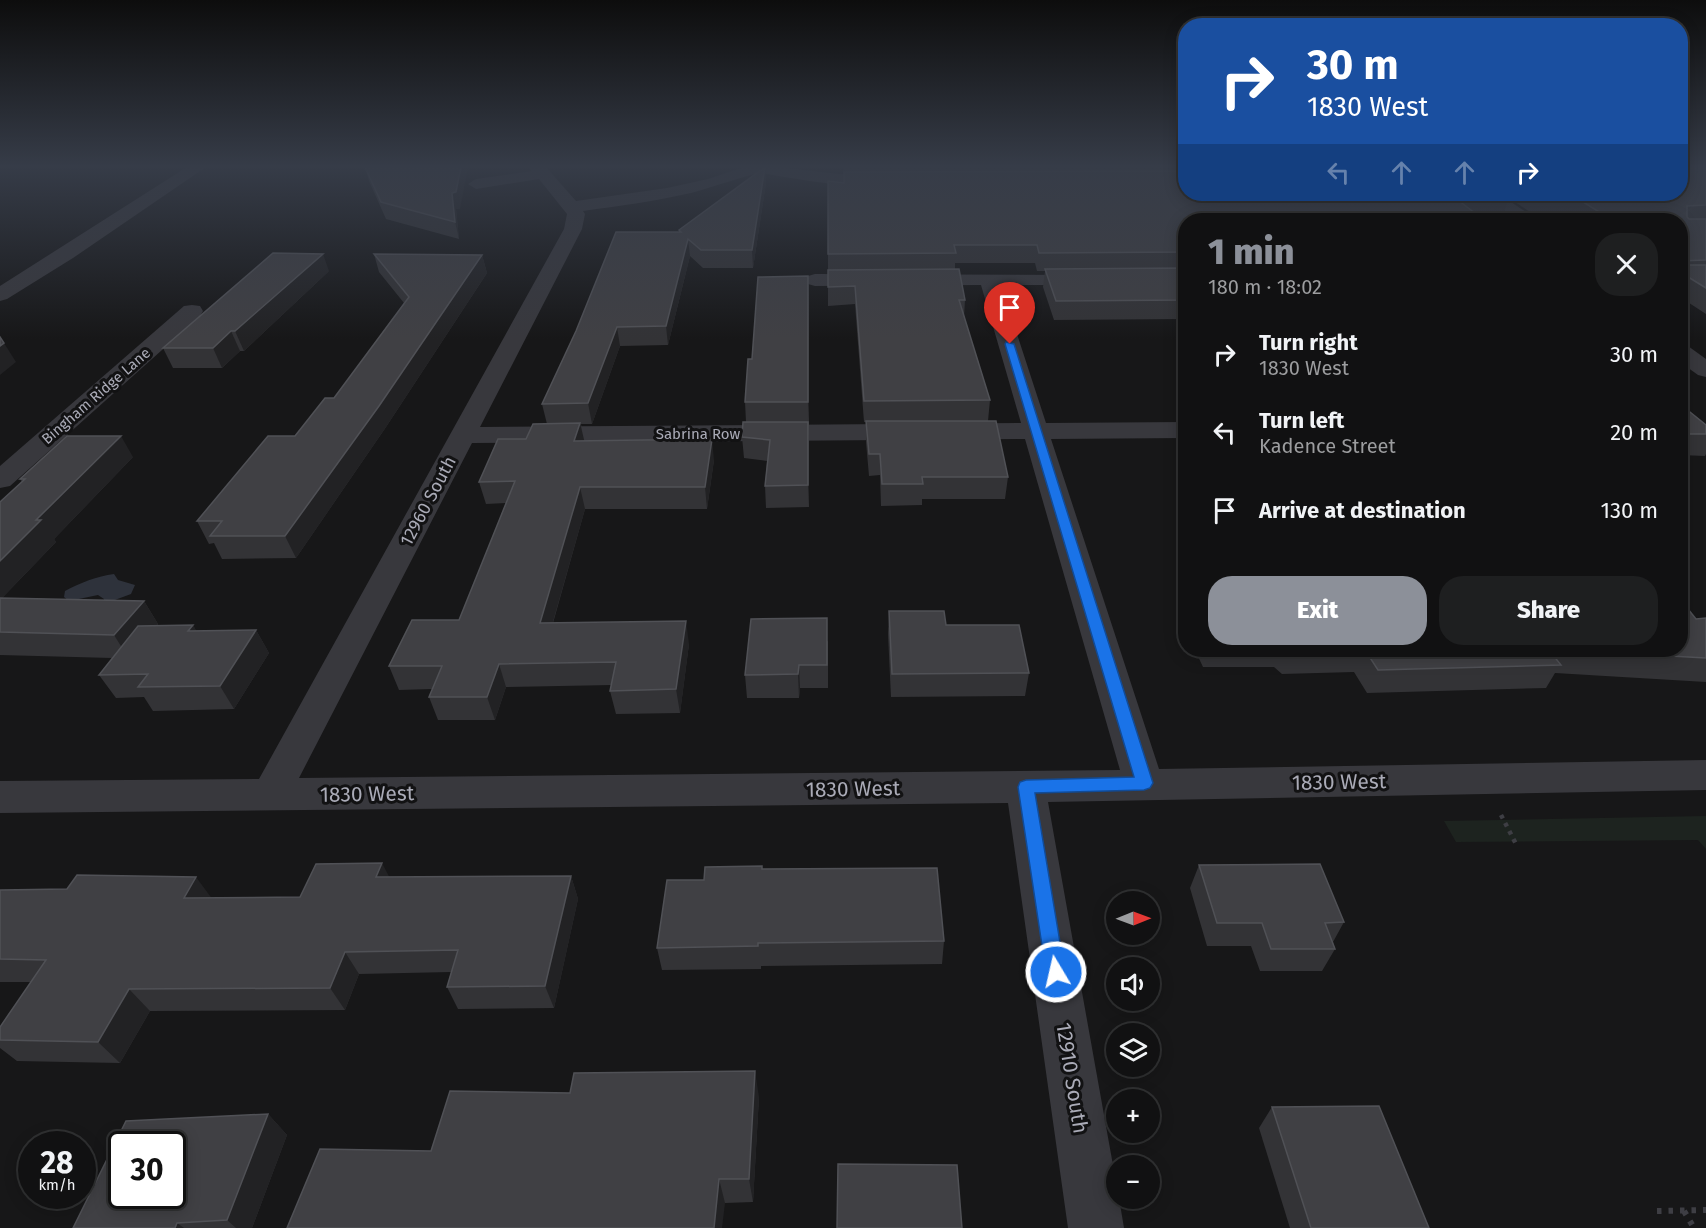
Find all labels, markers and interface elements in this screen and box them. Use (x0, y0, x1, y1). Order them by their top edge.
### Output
text: 30 m (1307, 40, 1399, 90)
icon: right (1208, 42, 1286, 120)
text: 1830 West (1307, 91, 1428, 123)
icon: left (1322, 156, 1355, 189)
icon: ahead (1385, 156, 1418, 189)
icon: ahead (1448, 156, 1481, 189)
icon: right (1511, 156, 1544, 189)
text: 1 min (1208, 230, 1294, 274)
button: close (1595, 233, 1658, 296)
text: 180 m · 18:02 (1208, 275, 1322, 299)
pin (984, 282, 1035, 344)
icon: arrive (993, 291, 1026, 324)
text: Turn right (1259, 329, 1358, 356)
icon: right (1208, 338, 1241, 371)
text: 30 m (1610, 341, 1658, 368)
street label: Bingham Ridge Lane (38, 344, 154, 448)
text: 1830 West (1259, 356, 1349, 380)
text: Turn left (1259, 407, 1344, 434)
icon: left (1208, 416, 1241, 449)
text: 20 m (1610, 419, 1658, 446)
street label: Sabrina Row (656, 425, 741, 443)
text: Kadence Street (1259, 434, 1396, 458)
street label: 12960 South (395, 452, 461, 550)
icon: arrive (1208, 494, 1241, 527)
text: Arrive at destination (1259, 497, 1466, 524)
text: 130 m (1601, 497, 1658, 524)
button: Exit (1208, 576, 1427, 645)
button: Share (1439, 576, 1658, 645)
street label: 1830 West (1292, 768, 1387, 796)
street label: 1830 West (806, 775, 901, 803)
street label: 1830 West (320, 780, 415, 808)
north arrow (1106, 891, 1160, 945)
map controls (1106, 891, 1160, 1209)
position arrow (1024, 940, 1088, 1004)
button: sound (1106, 957, 1160, 1011)
street label: 12910 South (1050, 1021, 1094, 1135)
button: layers (1106, 1023, 1160, 1077)
button: + (1106, 1089, 1160, 1143)
speed limit sign: 30 (108, 1131, 186, 1209)
text: 28 (41, 1145, 73, 1181)
button: − (1106, 1155, 1160, 1209)
text: km/h (38, 1176, 76, 1194)

